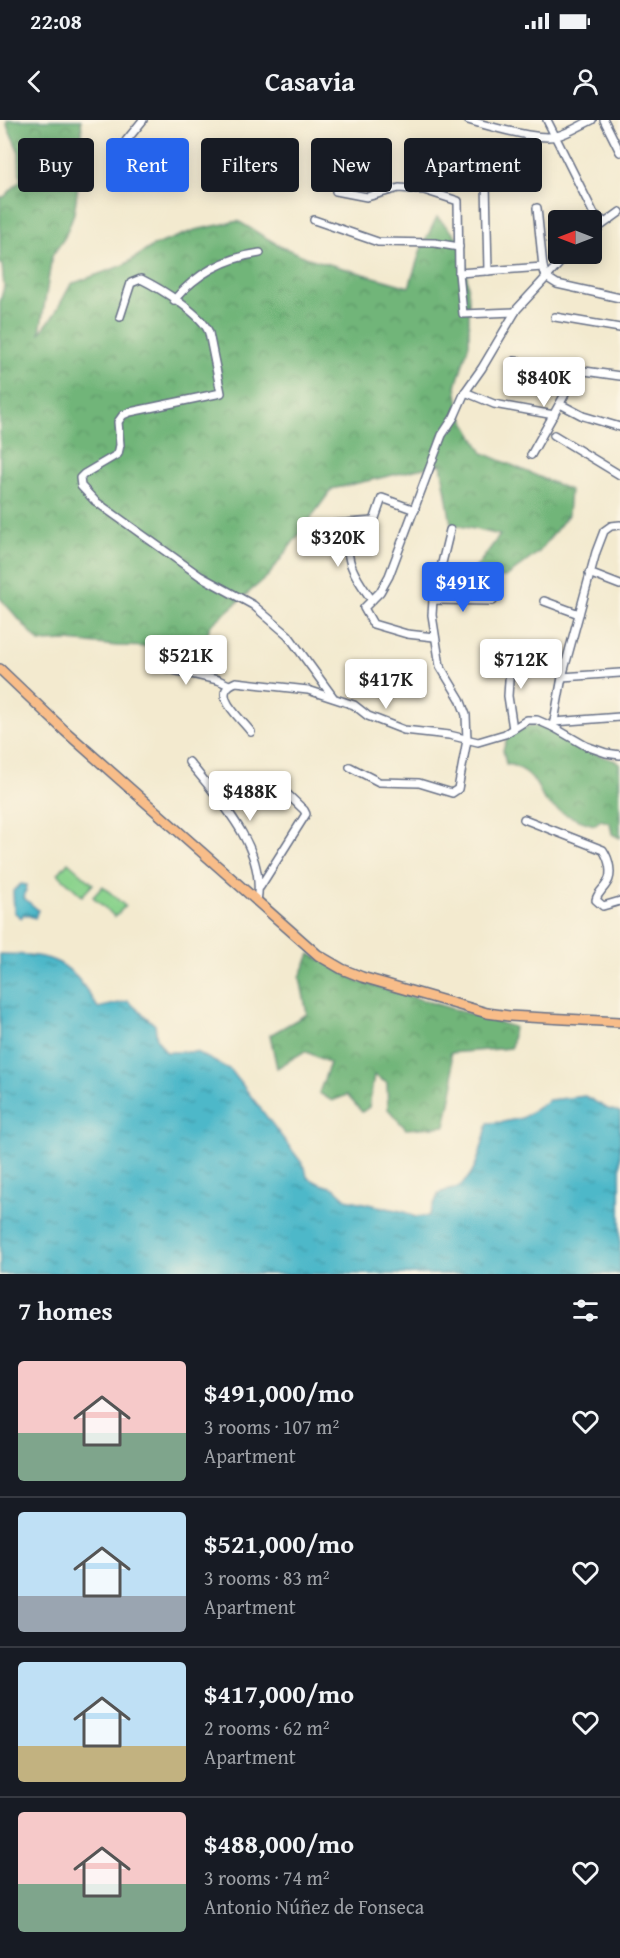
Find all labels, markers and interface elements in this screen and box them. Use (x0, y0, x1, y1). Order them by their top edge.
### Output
text: 22:08 (30, 5, 82, 37)
text: Casavia (265, 61, 355, 101)
icon: back (18, 65, 51, 98)
icon: person (569, 65, 602, 98)
chip: Buy (18, 138, 94, 192)
chip: Rent (106, 138, 189, 192)
chip: Filters (201, 138, 299, 192)
chip: New (311, 138, 392, 192)
chip: Apartment (404, 138, 542, 192)
north arrow (548, 210, 602, 264)
map controls (548, 210, 602, 264)
pin: $840K (502, 357, 586, 408)
text: $840K (517, 362, 571, 391)
pin: $320K (296, 517, 380, 568)
text: $320K (311, 522, 365, 551)
pin: $491K (421, 562, 505, 613)
text: $491K (436, 567, 490, 596)
pin: $521K (144, 635, 228, 686)
pin: $712K (479, 639, 563, 690)
text: $521K (159, 640, 213, 669)
text: $712K (494, 644, 548, 673)
pin: $417K (344, 659, 428, 710)
text: $417K (359, 664, 413, 693)
pin: $488K (208, 771, 292, 822)
text: $488K (223, 776, 277, 805)
text: 7 homes (18, 1291, 113, 1330)
icon: filters (569, 1294, 602, 1327)
text: $491,000/mo (204, 1373, 354, 1412)
icon: home (66, 1385, 138, 1457)
icon: heart (569, 1405, 602, 1438)
text: 3 rooms · 107 m² (204, 1412, 339, 1441)
text: Apartment (204, 1441, 296, 1470)
text: $521,000/mo (204, 1524, 354, 1563)
icon: home (66, 1536, 138, 1608)
icon: heart (569, 1556, 602, 1589)
text: 3 rooms · 83 m² (204, 1563, 330, 1592)
text: Apartment (204, 1592, 296, 1621)
text: $417,000/mo (204, 1674, 354, 1713)
icon: home (66, 1686, 138, 1758)
icon: heart (569, 1706, 602, 1739)
text: 2 rooms · 62 m² (204, 1713, 330, 1742)
text: Apartment (204, 1742, 296, 1771)
text: $488,000/mo (204, 1824, 354, 1863)
icon: home (66, 1836, 138, 1908)
icon: heart (569, 1856, 602, 1889)
text: 3 rooms · 74 m² (204, 1863, 330, 1892)
text: Antonio Núñez de Fonseca (204, 1892, 424, 1921)

